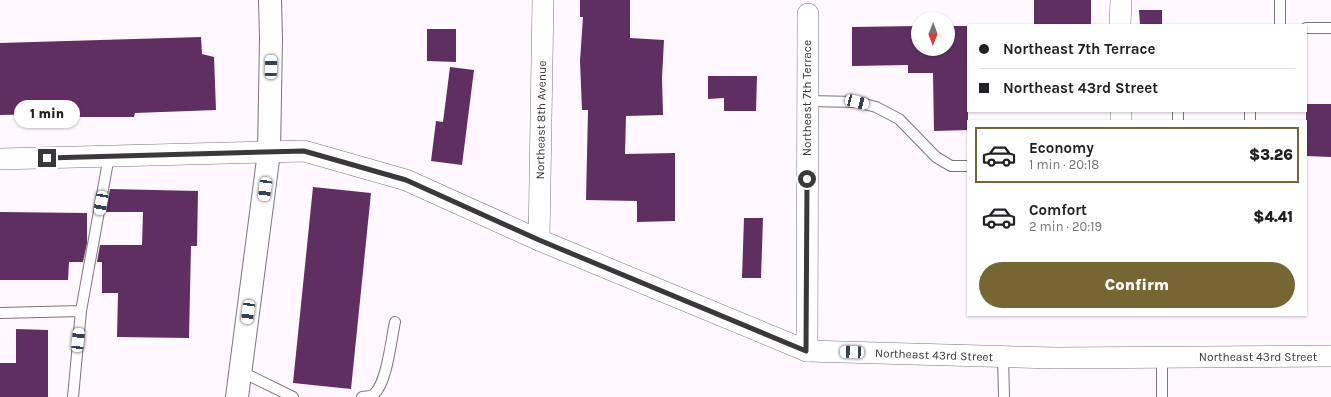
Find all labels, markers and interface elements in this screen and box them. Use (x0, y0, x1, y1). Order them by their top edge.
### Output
north arrow (911, 12, 955, 56)
map controls (911, 12, 955, 56)
street label: Northeast 7th Terrace (800, 40, 814, 156)
text: Northeast 7th Terrace (1003, 40, 1155, 58)
car (265, 55, 277, 79)
street label: Northeast 8th Avenue (533, 61, 549, 179)
text: Northeast 43rd Street (1003, 79, 1158, 97)
car (844, 93, 870, 111)
callout: 1 min (14, 100, 80, 128)
text: 1 min (30, 106, 64, 121)
icon: car (981, 137, 1017, 173)
text: Economy (1029, 139, 1094, 157)
text: $3.26 (1249, 146, 1293, 164)
route end (38, 149, 56, 167)
text: 1 min · 20:18 (1029, 157, 1099, 172)
route start (798, 170, 816, 188)
car (258, 176, 272, 202)
car (93, 190, 109, 216)
icon: car (981, 199, 1017, 235)
text: Comfort (1029, 201, 1087, 219)
text: $4.41 (1253, 208, 1293, 226)
text: 2 min · 20:19 (1029, 219, 1102, 234)
button: Confirm (979, 262, 1295, 308)
car (240, 299, 256, 325)
car (71, 327, 85, 353)
car (840, 346, 864, 358)
street label: Northeast 43rd Street (875, 346, 994, 364)
street label: Northeast 43rd Street (1199, 350, 1318, 364)

